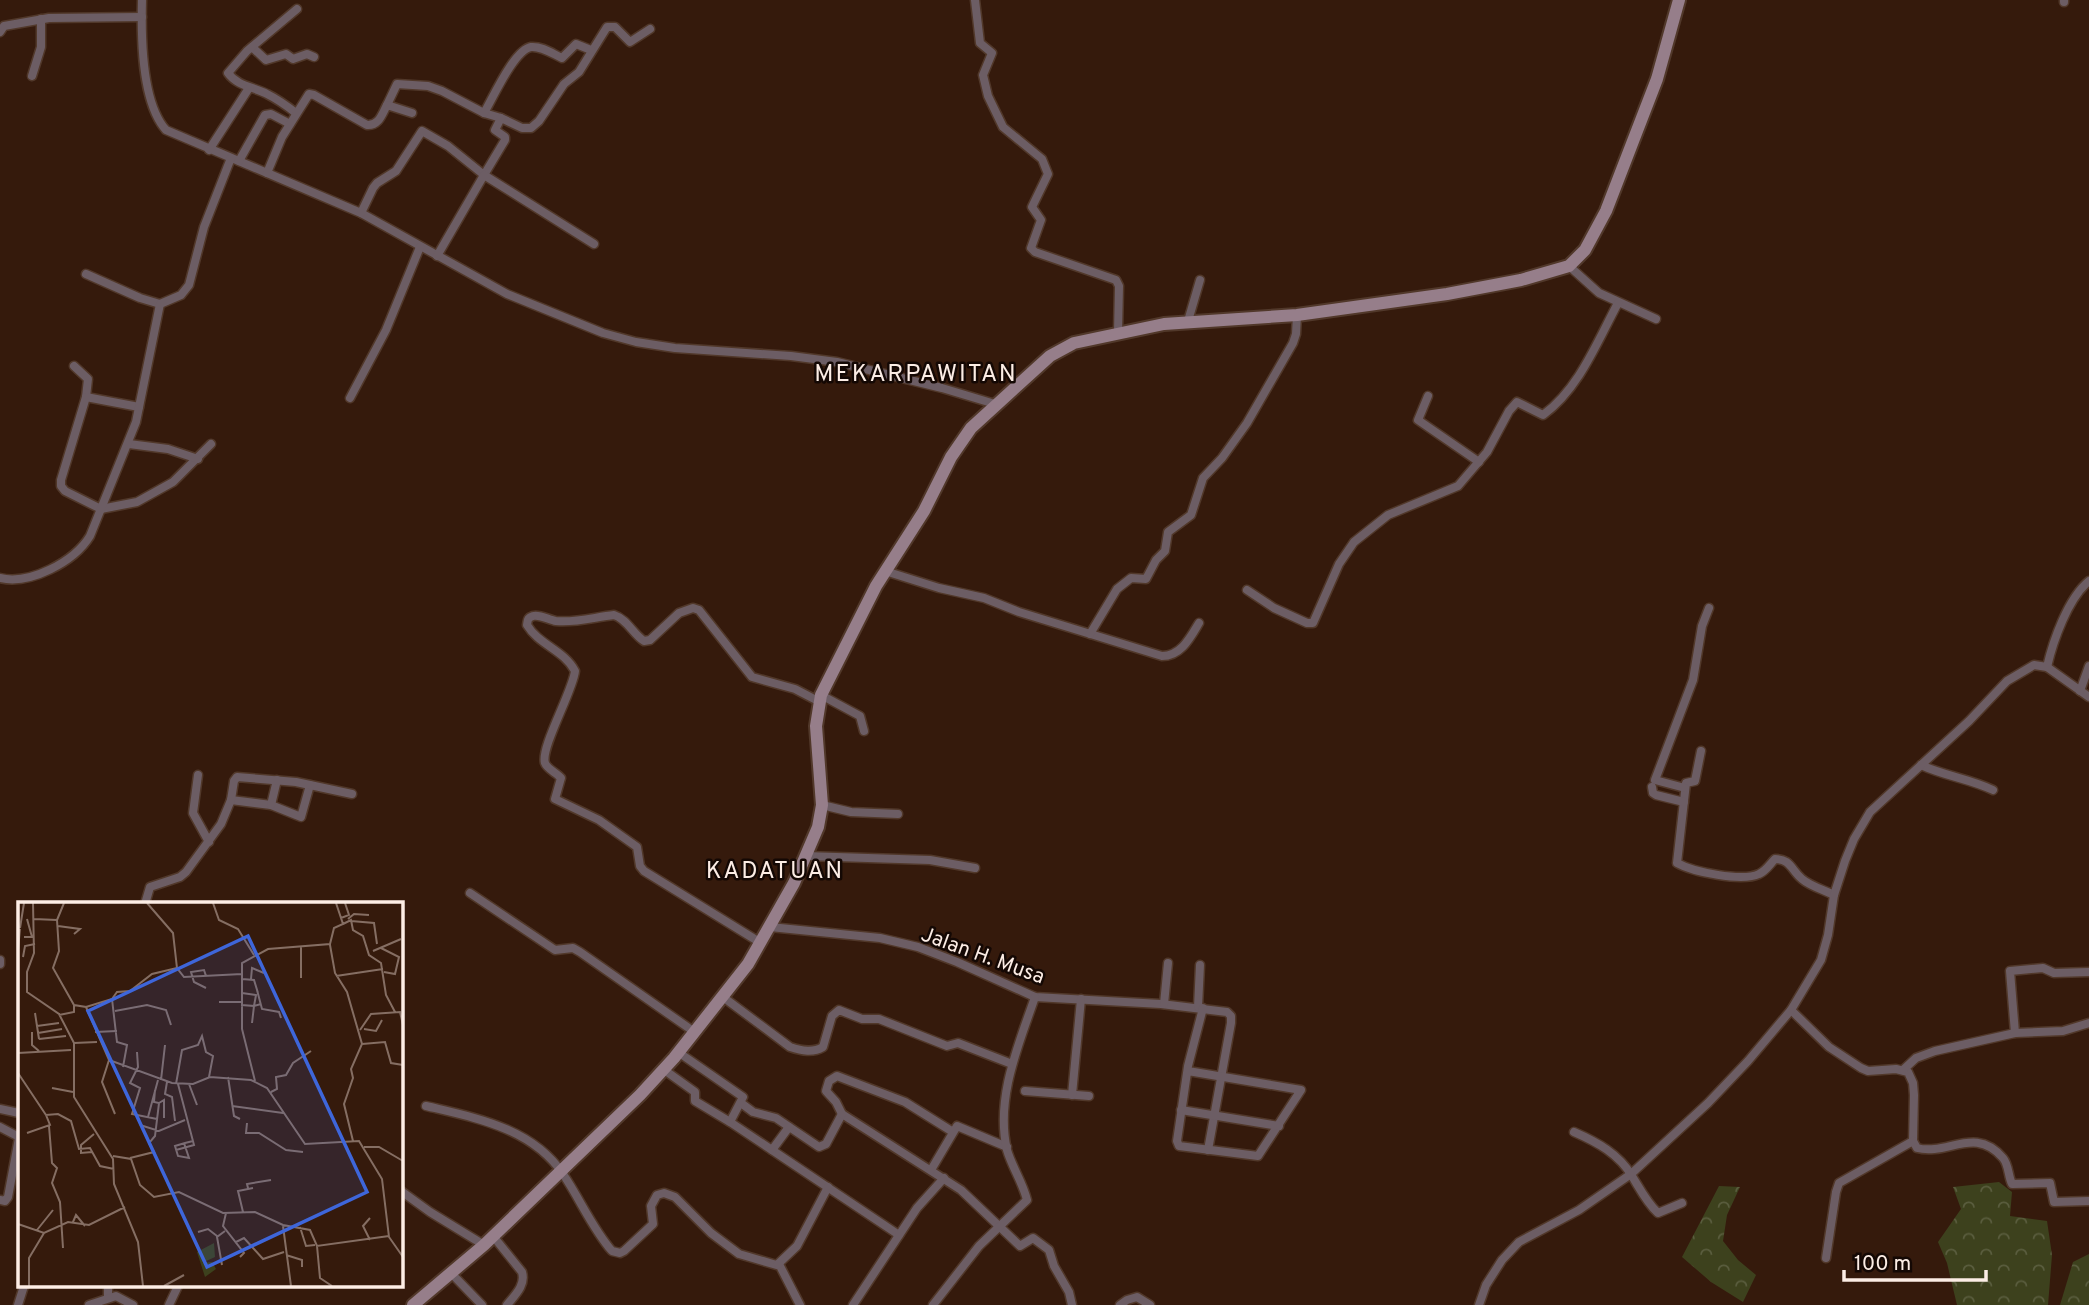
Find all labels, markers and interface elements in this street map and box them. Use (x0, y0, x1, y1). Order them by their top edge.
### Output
district label: MEKARPAWITAN (814, 360, 1018, 390)
district label: KADATUAN (706, 857, 844, 887)
inset map (18, 902, 402, 1288)
street label: Jalan H. Musa (917, 922, 1048, 991)
scale bar (1844, 1238, 1986, 1282)
text: 100 m (1854, 1251, 1911, 1278)

